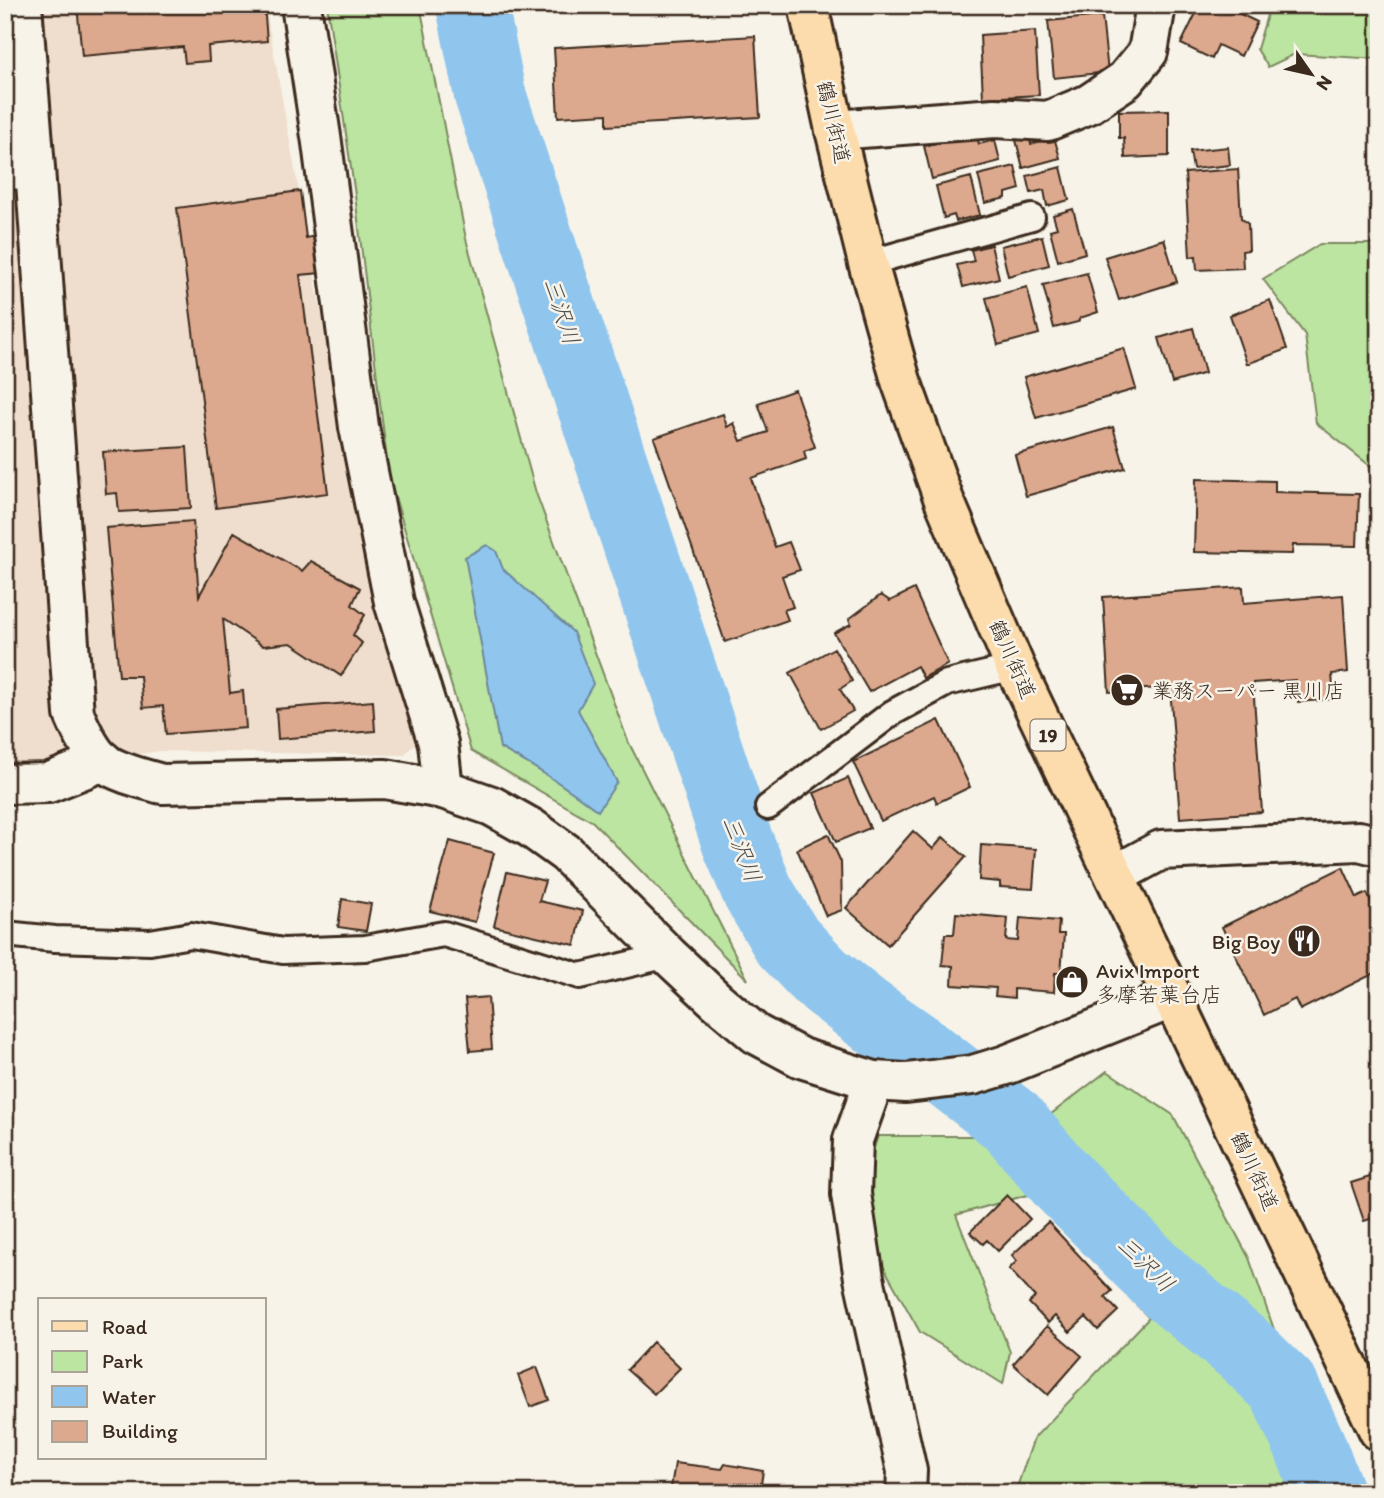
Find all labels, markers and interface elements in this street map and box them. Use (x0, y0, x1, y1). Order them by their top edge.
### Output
north arrow (1276, 38, 1346, 108)
text: N (1312, 71, 1338, 95)
street label: 鶴川街道 (812, 78, 856, 166)
water label: 三沢川 (538, 274, 586, 348)
street label: 鶴川街道 (984, 616, 1042, 702)
supermarket icon: 業務スーパー 黒川店 (1108, 671, 1146, 709)
place label: 業務スーパー 黒川店 (1152, 678, 1345, 703)
road number: 19 (1030, 720, 1066, 750)
water label: 三沢川 (717, 812, 767, 886)
restaurant icon: Big Boy (1285, 922, 1323, 960)
place label: Big Boy (1212, 929, 1280, 954)
place label: Avix Import 多摩若葉台店 (1096, 958, 1222, 1007)
shop icon: Avix Import 多摩若葉台店 (1053, 963, 1091, 1001)
street label: 鶴川街道 (1226, 1128, 1284, 1214)
water label: 三沢川 (1111, 1230, 1181, 1298)
legend (38, 1298, 266, 1460)
text: Road (102, 1314, 148, 1339)
text: Park (102, 1348, 144, 1373)
text: Water (102, 1384, 156, 1409)
text: Building (102, 1418, 178, 1443)

